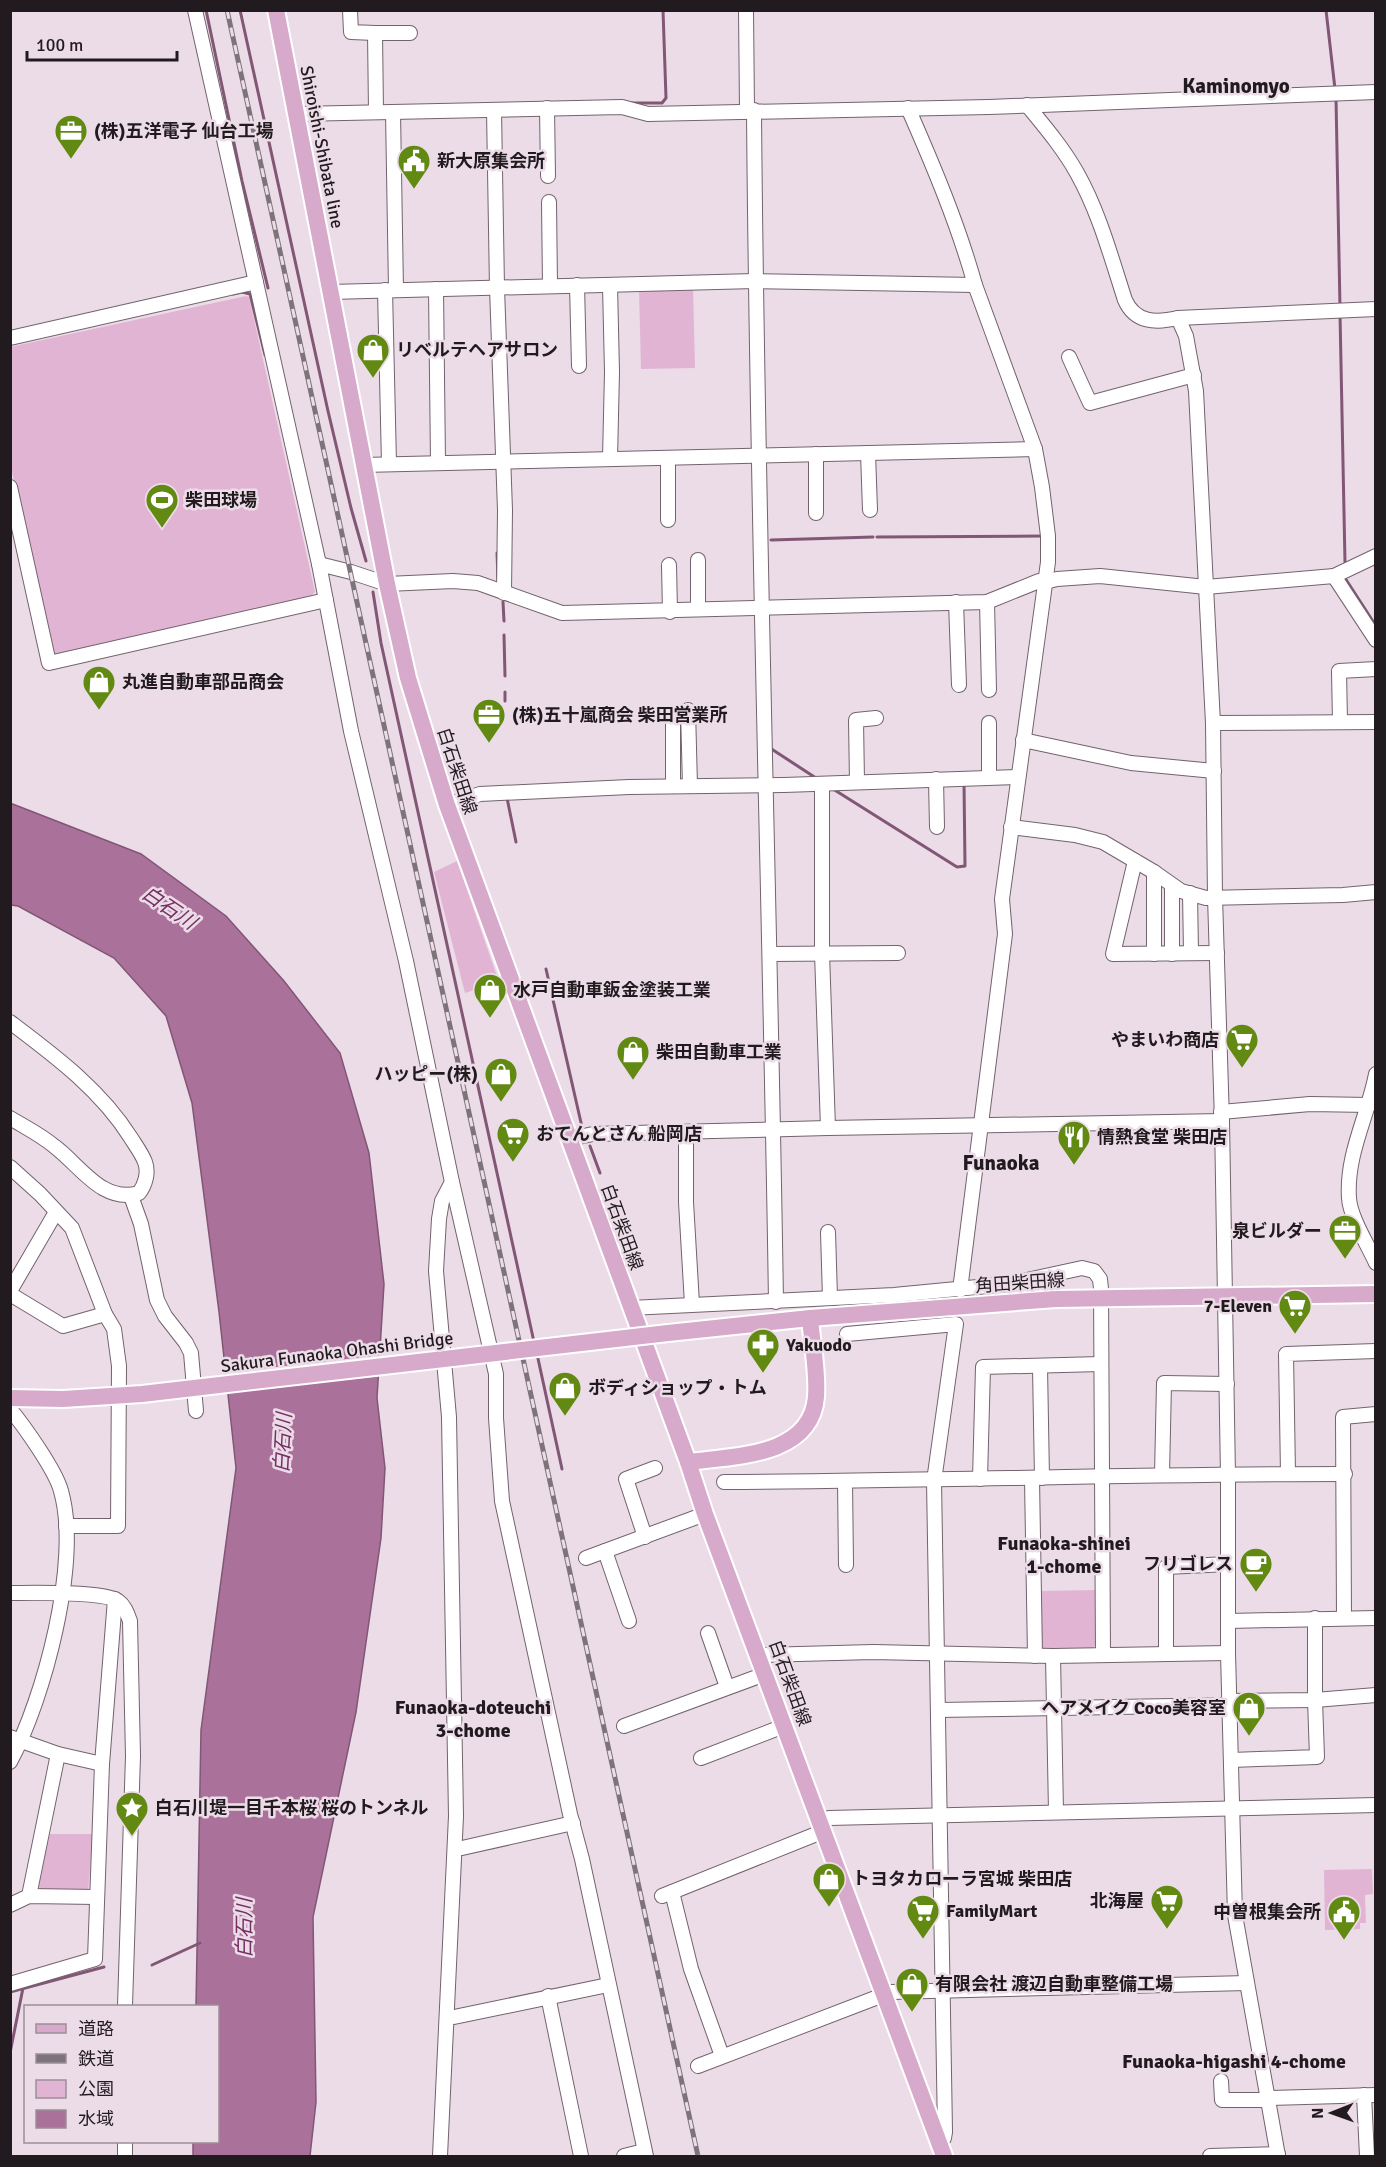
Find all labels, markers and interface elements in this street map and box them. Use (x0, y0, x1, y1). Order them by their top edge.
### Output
scale bar (27, 24, 177, 62)
text: 100 m (36, 34, 83, 56)
street label: Shiroishi-Shibata line (295, 64, 349, 230)
district label: Kaminomyo (1182, 73, 1290, 99)
office icon: (株)五洋電子 仙台工場 (53, 113, 89, 160)
place label: (株)五洋電子 仙台工場 (94, 120, 273, 142)
public building icon: 新大原集会所 (396, 143, 432, 190)
place label: 新大原集会所 (437, 150, 545, 172)
shop icon: リベルテヘアサロン (355, 332, 391, 379)
place label: リベルテヘアサロン (396, 339, 558, 361)
sports icon: 柴田球場 (144, 482, 180, 529)
place label: 柴田球場 (185, 489, 257, 511)
shop icon: 丸進自動車部品商会 (81, 664, 117, 711)
place label: 丸進自動車部品商会 (122, 671, 284, 693)
office icon: (株)五十嵐商会 柴田営業所 (471, 697, 507, 744)
place label: (株)五十嵐商会 柴田営業所 (512, 704, 727, 726)
street label: 白石柴田線 (433, 725, 481, 817)
water label: 白石川 (137, 881, 203, 936)
shop icon: 水戸自動車鈑金塗装工業 (472, 972, 508, 1019)
place label: 水戸自動車鈑金塗装工業 (513, 979, 711, 1001)
supermarket icon: やまいわ商店 (1224, 1022, 1260, 1069)
place label: やまいわ商店 (1111, 1029, 1219, 1051)
shop icon: 柴田自動車工業 (615, 1034, 651, 1081)
place label: 柴田自動車工業 (656, 1041, 782, 1063)
shop icon: ハッピー(株) (483, 1056, 519, 1103)
place label: ハッピー(株) (375, 1063, 478, 1085)
supermarket icon: おてんとさん 船岡店 (495, 1116, 531, 1163)
restaurant icon: 情熱食堂 柴田店 (1056, 1119, 1092, 1166)
place label: おてんとさん 船岡店 (536, 1123, 702, 1145)
place label: 情熱食堂 柴田店 (1097, 1126, 1227, 1148)
district label: Funaoka (963, 1150, 1040, 1176)
street label: 白石柴田線 (596, 1181, 648, 1273)
office icon: 泉ビルダー (1327, 1213, 1363, 1260)
place label: 泉ビルダー (1232, 1220, 1322, 1242)
street label: 角田柴田線 (974, 1269, 1066, 1297)
supermarket icon: 7-Eleven (1277, 1288, 1313, 1335)
place label: 7-Eleven (1204, 1295, 1272, 1317)
street label: Sakura Funaoka Ohashi Bridge (219, 1327, 455, 1377)
pharmacy icon: Yakuodo (745, 1327, 781, 1374)
place label: Yakuodo (785, 1334, 852, 1356)
shop icon: ボディショップ・トム (547, 1370, 583, 1417)
place label: ボディショップ・トム (588, 1377, 767, 1399)
water label: 白石川 (269, 1410, 297, 1474)
district label: Funaoka-shinei 1-chome (997, 1531, 1131, 1579)
cafe icon: フリゴレス (1238, 1546, 1274, 1593)
place label: フリゴレス (1143, 1553, 1233, 1575)
street label: 白石柴田線 (764, 1637, 816, 1729)
shop icon: ヘアメイク Coco美容室 (1231, 1690, 1267, 1737)
district label: Funaoka-doteuchi 3-chome (395, 1695, 551, 1743)
place label: ヘアメイク Coco美容室 (1041, 1697, 1226, 1719)
place icon: 白石川堤一目千本桜 桜のトンネル (114, 1790, 150, 1837)
place label: 白石川堤一目千本桜 桜のトンネル (155, 1797, 429, 1819)
shop icon: トヨタカローラ宮城 柴田店 (811, 1861, 847, 1908)
place label: トヨタカローラ宮城 柴田店 (852, 1868, 1072, 1890)
supermarket icon: 北海屋 (1149, 1883, 1185, 1930)
place label: 北海屋 (1090, 1890, 1144, 1912)
supermarket icon: FamilyMart (905, 1893, 941, 1940)
public building icon: 中曽根集会所 (1326, 1894, 1362, 1941)
water label: 白石川 (232, 1896, 257, 1958)
place label: FamilyMart (946, 1900, 1038, 1922)
place label: 中曽根集会所 (1213, 1901, 1321, 1923)
shop icon: 有限会社 渡辺自動車整備工場 (894, 1966, 930, 2013)
place label: 有限会社 渡辺自動車整備工場 (935, 1973, 1173, 1995)
legend (24, 2005, 219, 2143)
text: 道路 (78, 2018, 114, 2040)
text: 鉄道 (78, 2048, 114, 2070)
district label: Funaoka-higashi 4-chome (1122, 2049, 1346, 2074)
text: 公園 (78, 2078, 114, 2100)
north arrow (1302, 2083, 1362, 2143)
text: 水域 (78, 2108, 114, 2130)
text: N (1308, 2108, 1328, 2119)

